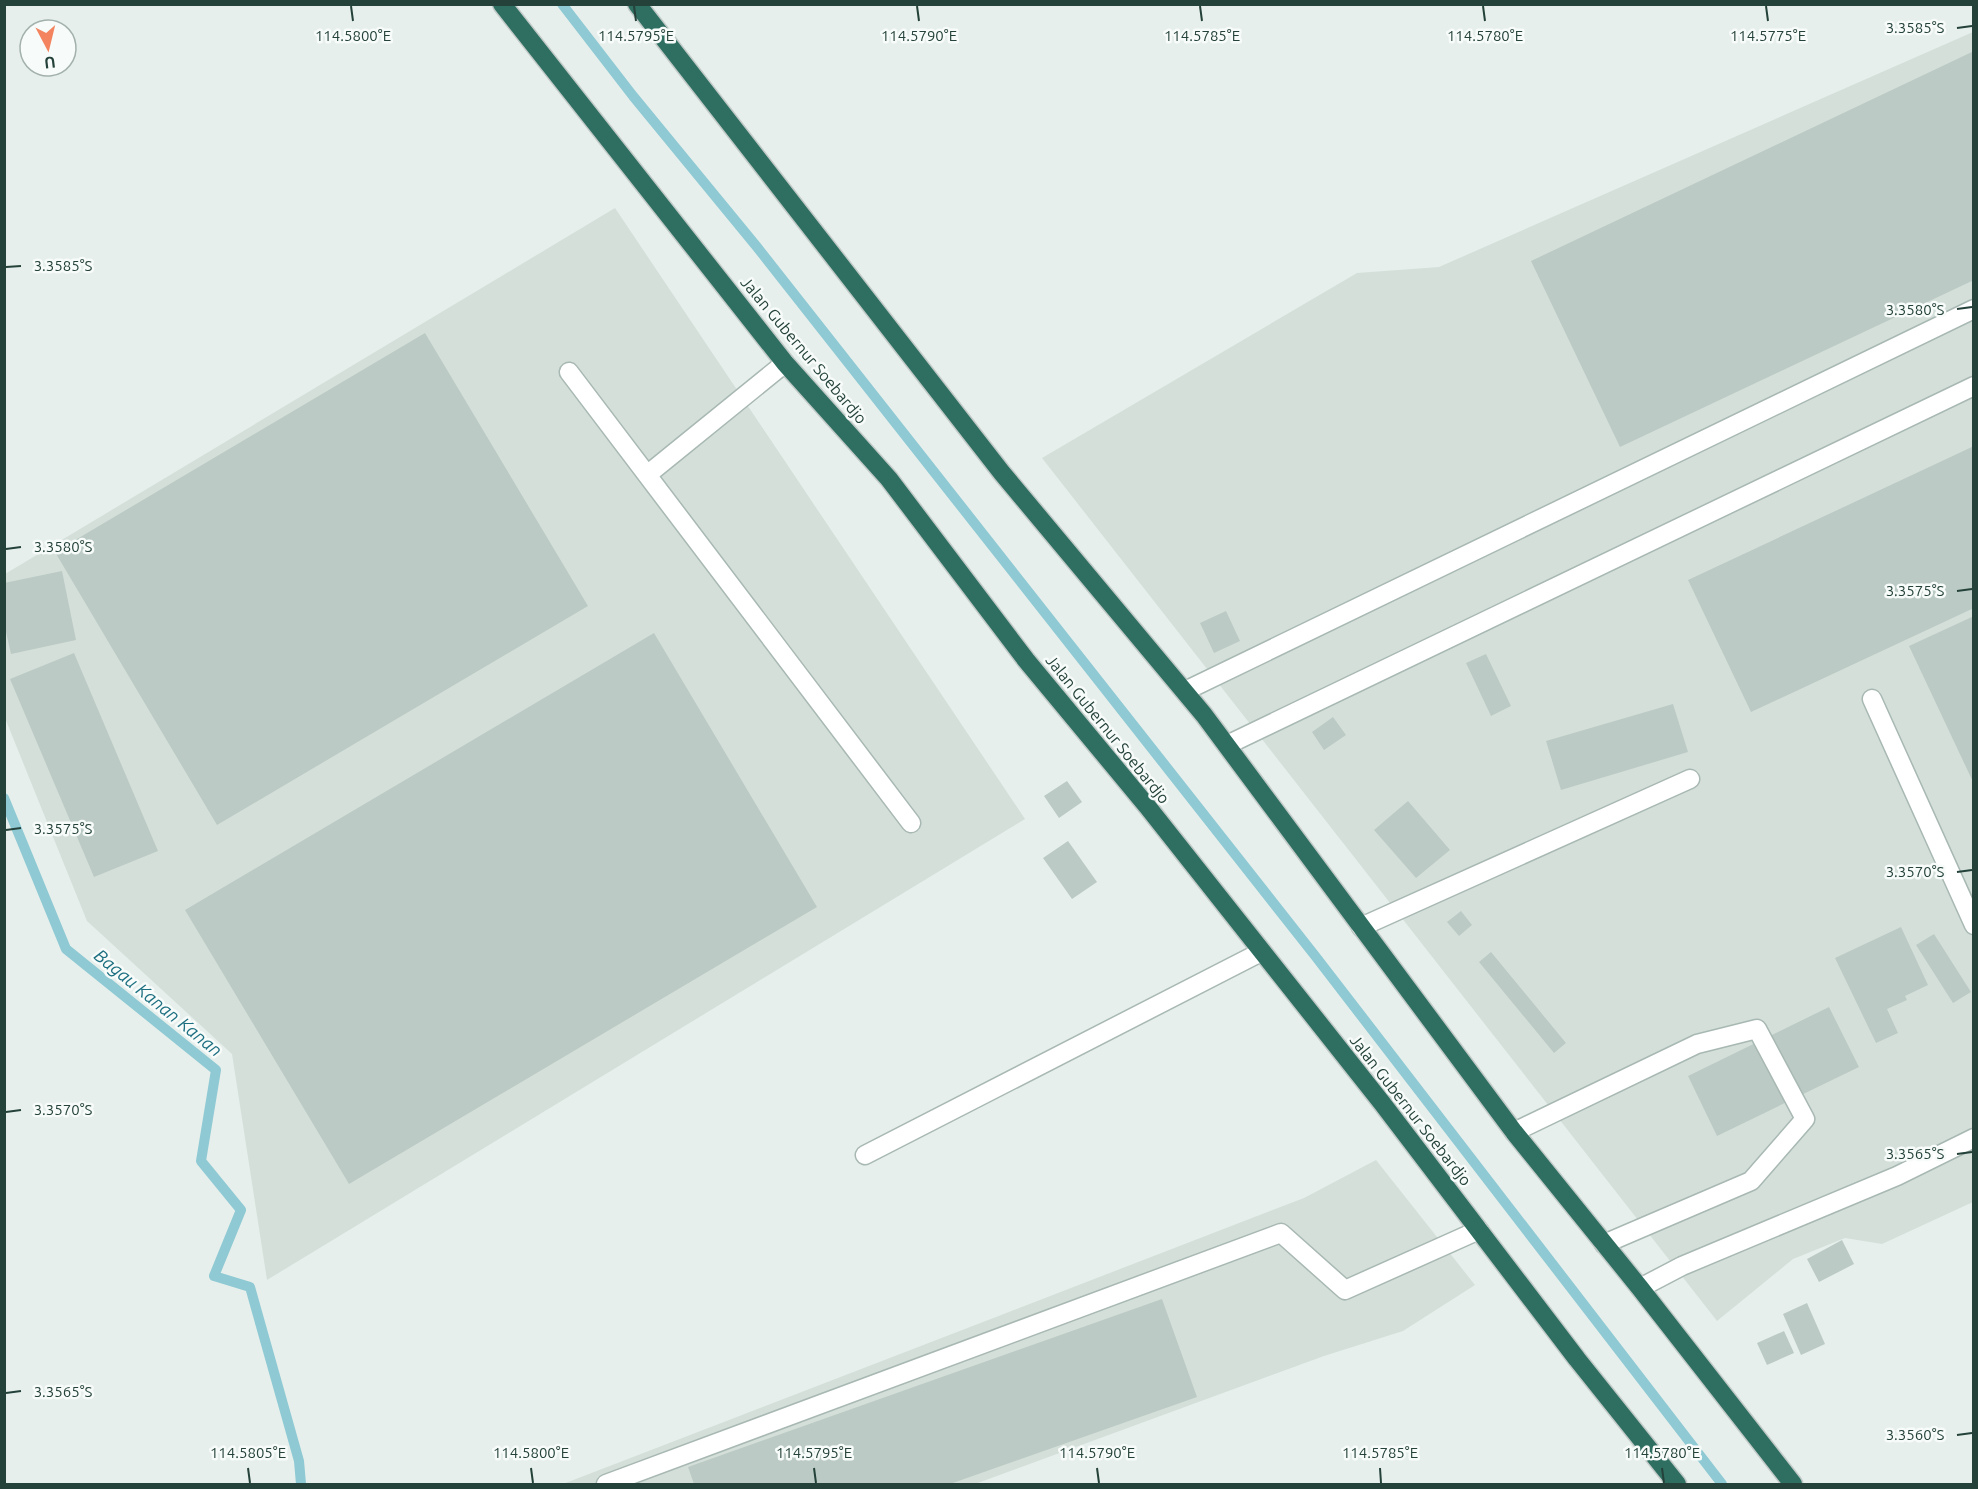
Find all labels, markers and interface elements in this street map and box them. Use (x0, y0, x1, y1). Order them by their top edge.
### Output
north arrow (18, 18, 78, 78)
text: 3.3585°S (1886, 19, 1944, 36)
text: 114.5800°E (315, 27, 391, 44)
text: 114.5795°E (598, 27, 674, 44)
text: 114.5790°E (881, 27, 957, 44)
text: 114.5785°E (1164, 27, 1240, 44)
text: 114.5780°E (1447, 27, 1523, 44)
text: 114.5775°E (1730, 27, 1806, 44)
text: U (43, 53, 56, 73)
text: 3.3585°S (34, 257, 92, 274)
street label: Jalan Gubernur Soebardjo (737, 273, 871, 427)
text: 3.3580°S (1886, 301, 1944, 318)
text: 3.3580°S (34, 538, 92, 555)
text: 3.3575°S (1886, 582, 1944, 599)
street label: Jalan Gubernur Soebardjo (1042, 651, 1174, 807)
text: 3.3575°S (34, 820, 92, 837)
text: 3.3570°S (1886, 863, 1944, 880)
water label: Bagau Kanan Kanan (91, 945, 226, 1060)
street label: Jalan Gubernur Soebardjo (1347, 1031, 1475, 1189)
text: 3.3570°S (34, 1101, 92, 1118)
text: 3.3565°S (1886, 1145, 1944, 1162)
text: 3.3565°S (34, 1383, 92, 1400)
text: 3.3560°S (1886, 1426, 1944, 1443)
text: 114.5805°E (210, 1444, 286, 1461)
text: 114.5800°E (493, 1444, 569, 1461)
text: 114.5795°E (776, 1444, 852, 1461)
text: 114.5790°E (1059, 1444, 1135, 1461)
text: 114.5785°E (1342, 1444, 1418, 1461)
text: 114.5780°E (1624, 1444, 1700, 1461)

